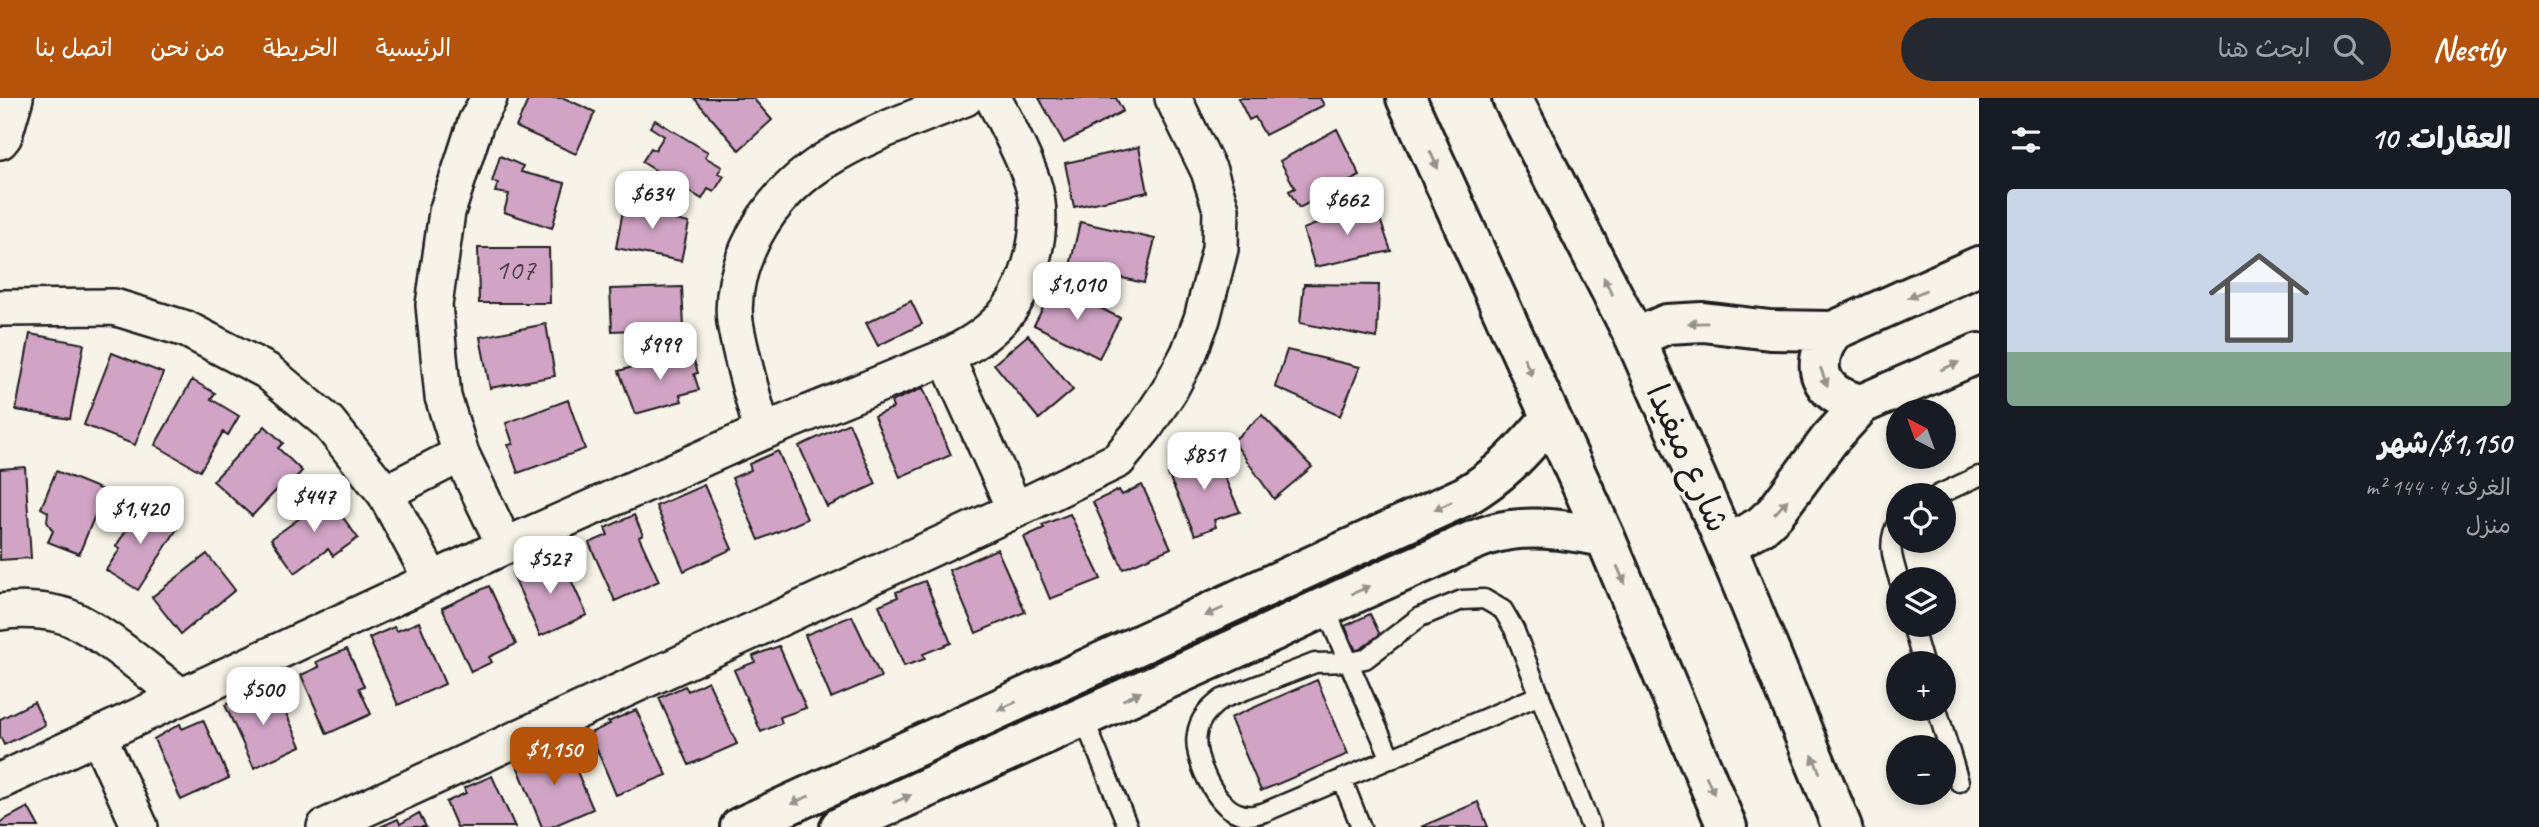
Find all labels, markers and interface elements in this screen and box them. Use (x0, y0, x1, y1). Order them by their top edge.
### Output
search box (1901, 18, 2391, 81)
text: Nestly (2433, 28, 2504, 70)
icon: search (2329, 30, 2367, 68)
text: ابحث هنا (2217, 32, 2311, 65)
text: اتصل بنا (35, 33, 113, 63)
text: من نحن (151, 33, 225, 63)
text: الخريطة (263, 33, 338, 63)
text: الرئيسية (376, 33, 451, 63)
text: العقارات: 10 (2370, 119, 2511, 157)
icon: filters (2007, 121, 2045, 159)
one-way arrow (1428, 150, 1440, 170)
pin: $634 (611, 172, 693, 231)
pin: $662 (1306, 178, 1388, 237)
text: $634 (631, 179, 673, 208)
text: $662 (1326, 185, 1368, 214)
icon: home (2196, 235, 2322, 361)
house number: 107 (495, 250, 537, 288)
pin: $1,010 (1020, 262, 1134, 322)
text: $1,010 (1049, 270, 1105, 299)
one-way arrow (1603, 276, 1614, 296)
one-way arrow (1906, 289, 1927, 300)
one-way arrow (1686, 317, 1708, 328)
pin: $999 (619, 322, 701, 382)
text: $999 (640, 330, 680, 359)
one-way arrow (1523, 357, 1534, 378)
one-way arrow (1940, 360, 1961, 371)
one-way arrow (1818, 367, 1829, 388)
street label: شارع ميفيدا (1635, 377, 1739, 539)
north arrow (1886, 399, 1956, 469)
map controls (1886, 399, 1956, 805)
text: $1,150/شهر (2378, 424, 2511, 462)
pin: $851 (1163, 432, 1245, 492)
text: $851 (1183, 440, 1225, 469)
text: الغرف: 4 · 144 m² (2365, 473, 2511, 502)
pin: $447 (273, 474, 355, 534)
text: $447 (293, 482, 335, 511)
button: locate (1886, 483, 1956, 553)
pin: $1,420 (83, 486, 197, 546)
text: $1,420 (112, 494, 168, 523)
one-way arrow (1773, 498, 1788, 515)
one-way arrow (1433, 500, 1453, 512)
text: منزل (2466, 511, 2511, 540)
pin: $527 (509, 536, 591, 596)
text: $527 (530, 544, 570, 573)
one-way arrow (1615, 565, 1627, 585)
button: layers (1886, 567, 1956, 637)
one-way arrow (1351, 584, 1371, 596)
one-way arrow (1204, 606, 1224, 618)
button: + (1886, 651, 1956, 721)
pin: $500 (222, 668, 304, 727)
text: $500 (242, 675, 284, 704)
one-way arrow (1122, 690, 1142, 701)
one-way arrow (997, 700, 1017, 712)
pin: $1,150 (497, 728, 611, 787)
text: $1,150 (526, 735, 582, 764)
button: − (1886, 735, 1956, 805)
one-way arrow (1811, 753, 1822, 774)
one-way arrow (1704, 774, 1715, 795)
one-way arrow (892, 793, 912, 805)
one-way arrow (790, 794, 810, 806)

